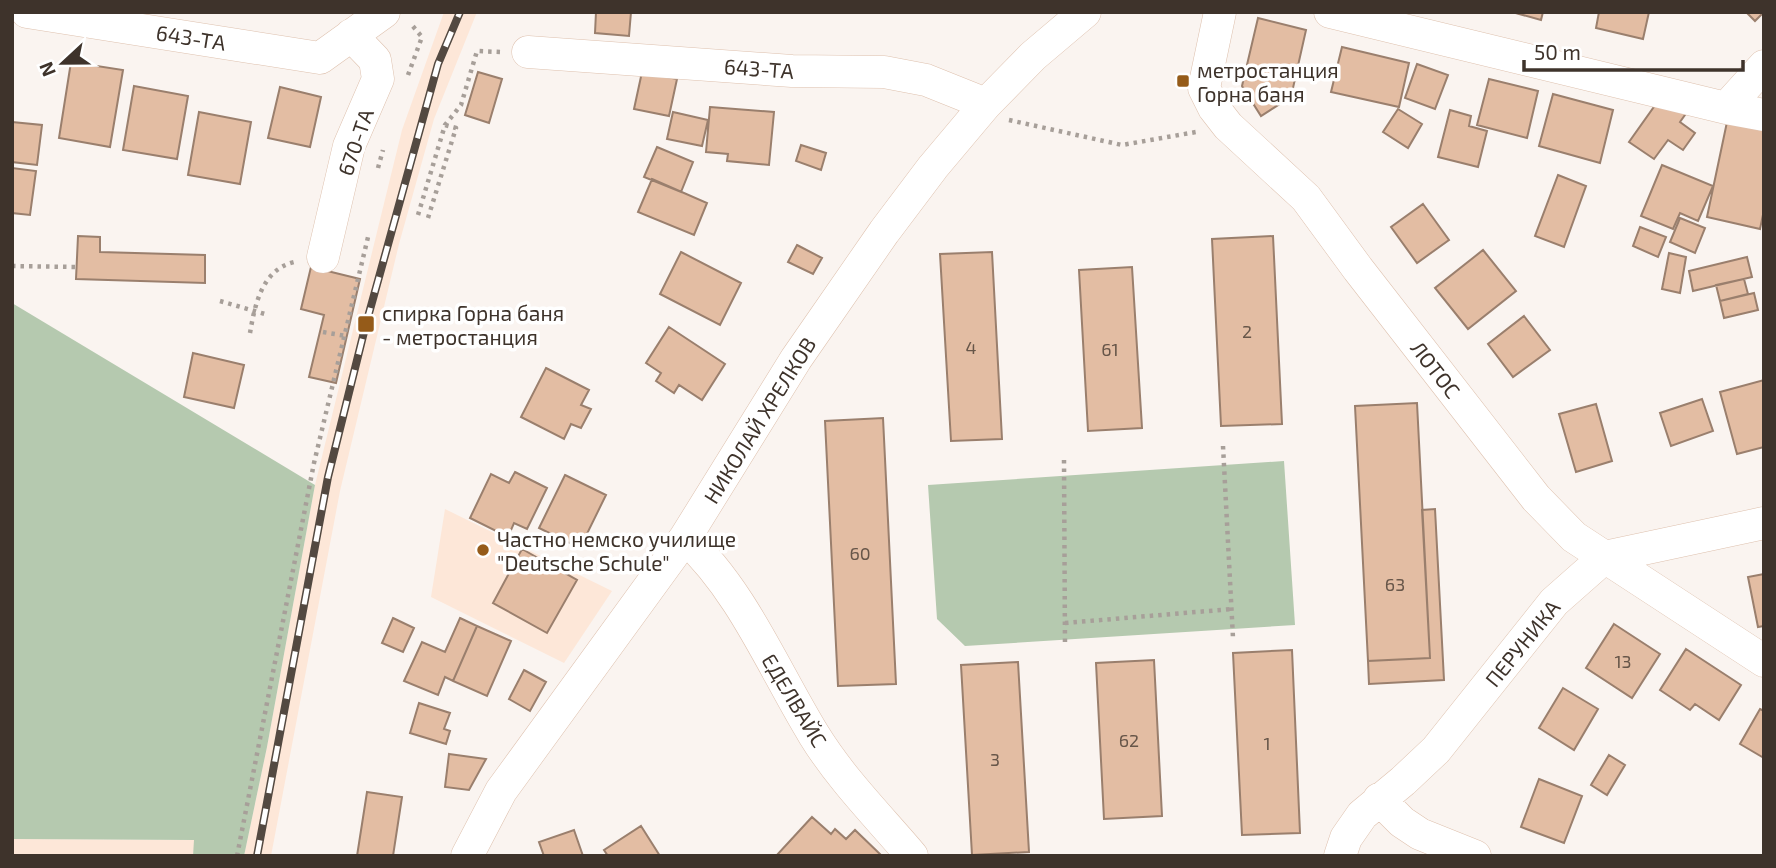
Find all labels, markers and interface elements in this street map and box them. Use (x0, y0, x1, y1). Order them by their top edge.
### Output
street label: 643-ТА (154, 19, 228, 55)
north arrow (28, 28, 98, 98)
scale bar (1524, 28, 1743, 72)
text: 50 m (1534, 39, 1581, 64)
street label: 643-ТА (723, 53, 795, 83)
place label: метростанция Горна баня (1197, 57, 1339, 106)
text: N (34, 59, 60, 80)
marker: метростанция Горна баня (1175, 73, 1191, 89)
street label: 670-ТА (332, 105, 378, 179)
place label: спирка Горна баня - метростанция (382, 300, 564, 349)
marker: спирка Горна баня - метростанция (356, 314, 376, 334)
house number: 2 (1242, 320, 1252, 342)
street label: НИКОЛАЙ ХРЕЛКОВ (698, 332, 820, 508)
house number: 4 (965, 336, 977, 358)
street label: ЛОТОС (1406, 336, 1466, 402)
house number: 61 (1101, 338, 1119, 360)
place label: Частно немско училище "Deutsche Schule" (497, 526, 736, 575)
marker: Частно немско училище "Deutsche Schule" (475, 542, 491, 558)
house number: 60 (849, 542, 871, 564)
house number: 63 (1385, 573, 1405, 595)
street label: ПЕРУНИКА (1479, 595, 1565, 691)
street label: ЕДЕЛВАЙС (757, 649, 833, 751)
house number: 13 (1614, 650, 1632, 672)
house number: 62 (1119, 729, 1139, 751)
house number: 1 (1263, 732, 1271, 754)
house number: 3 (990, 748, 1000, 770)

